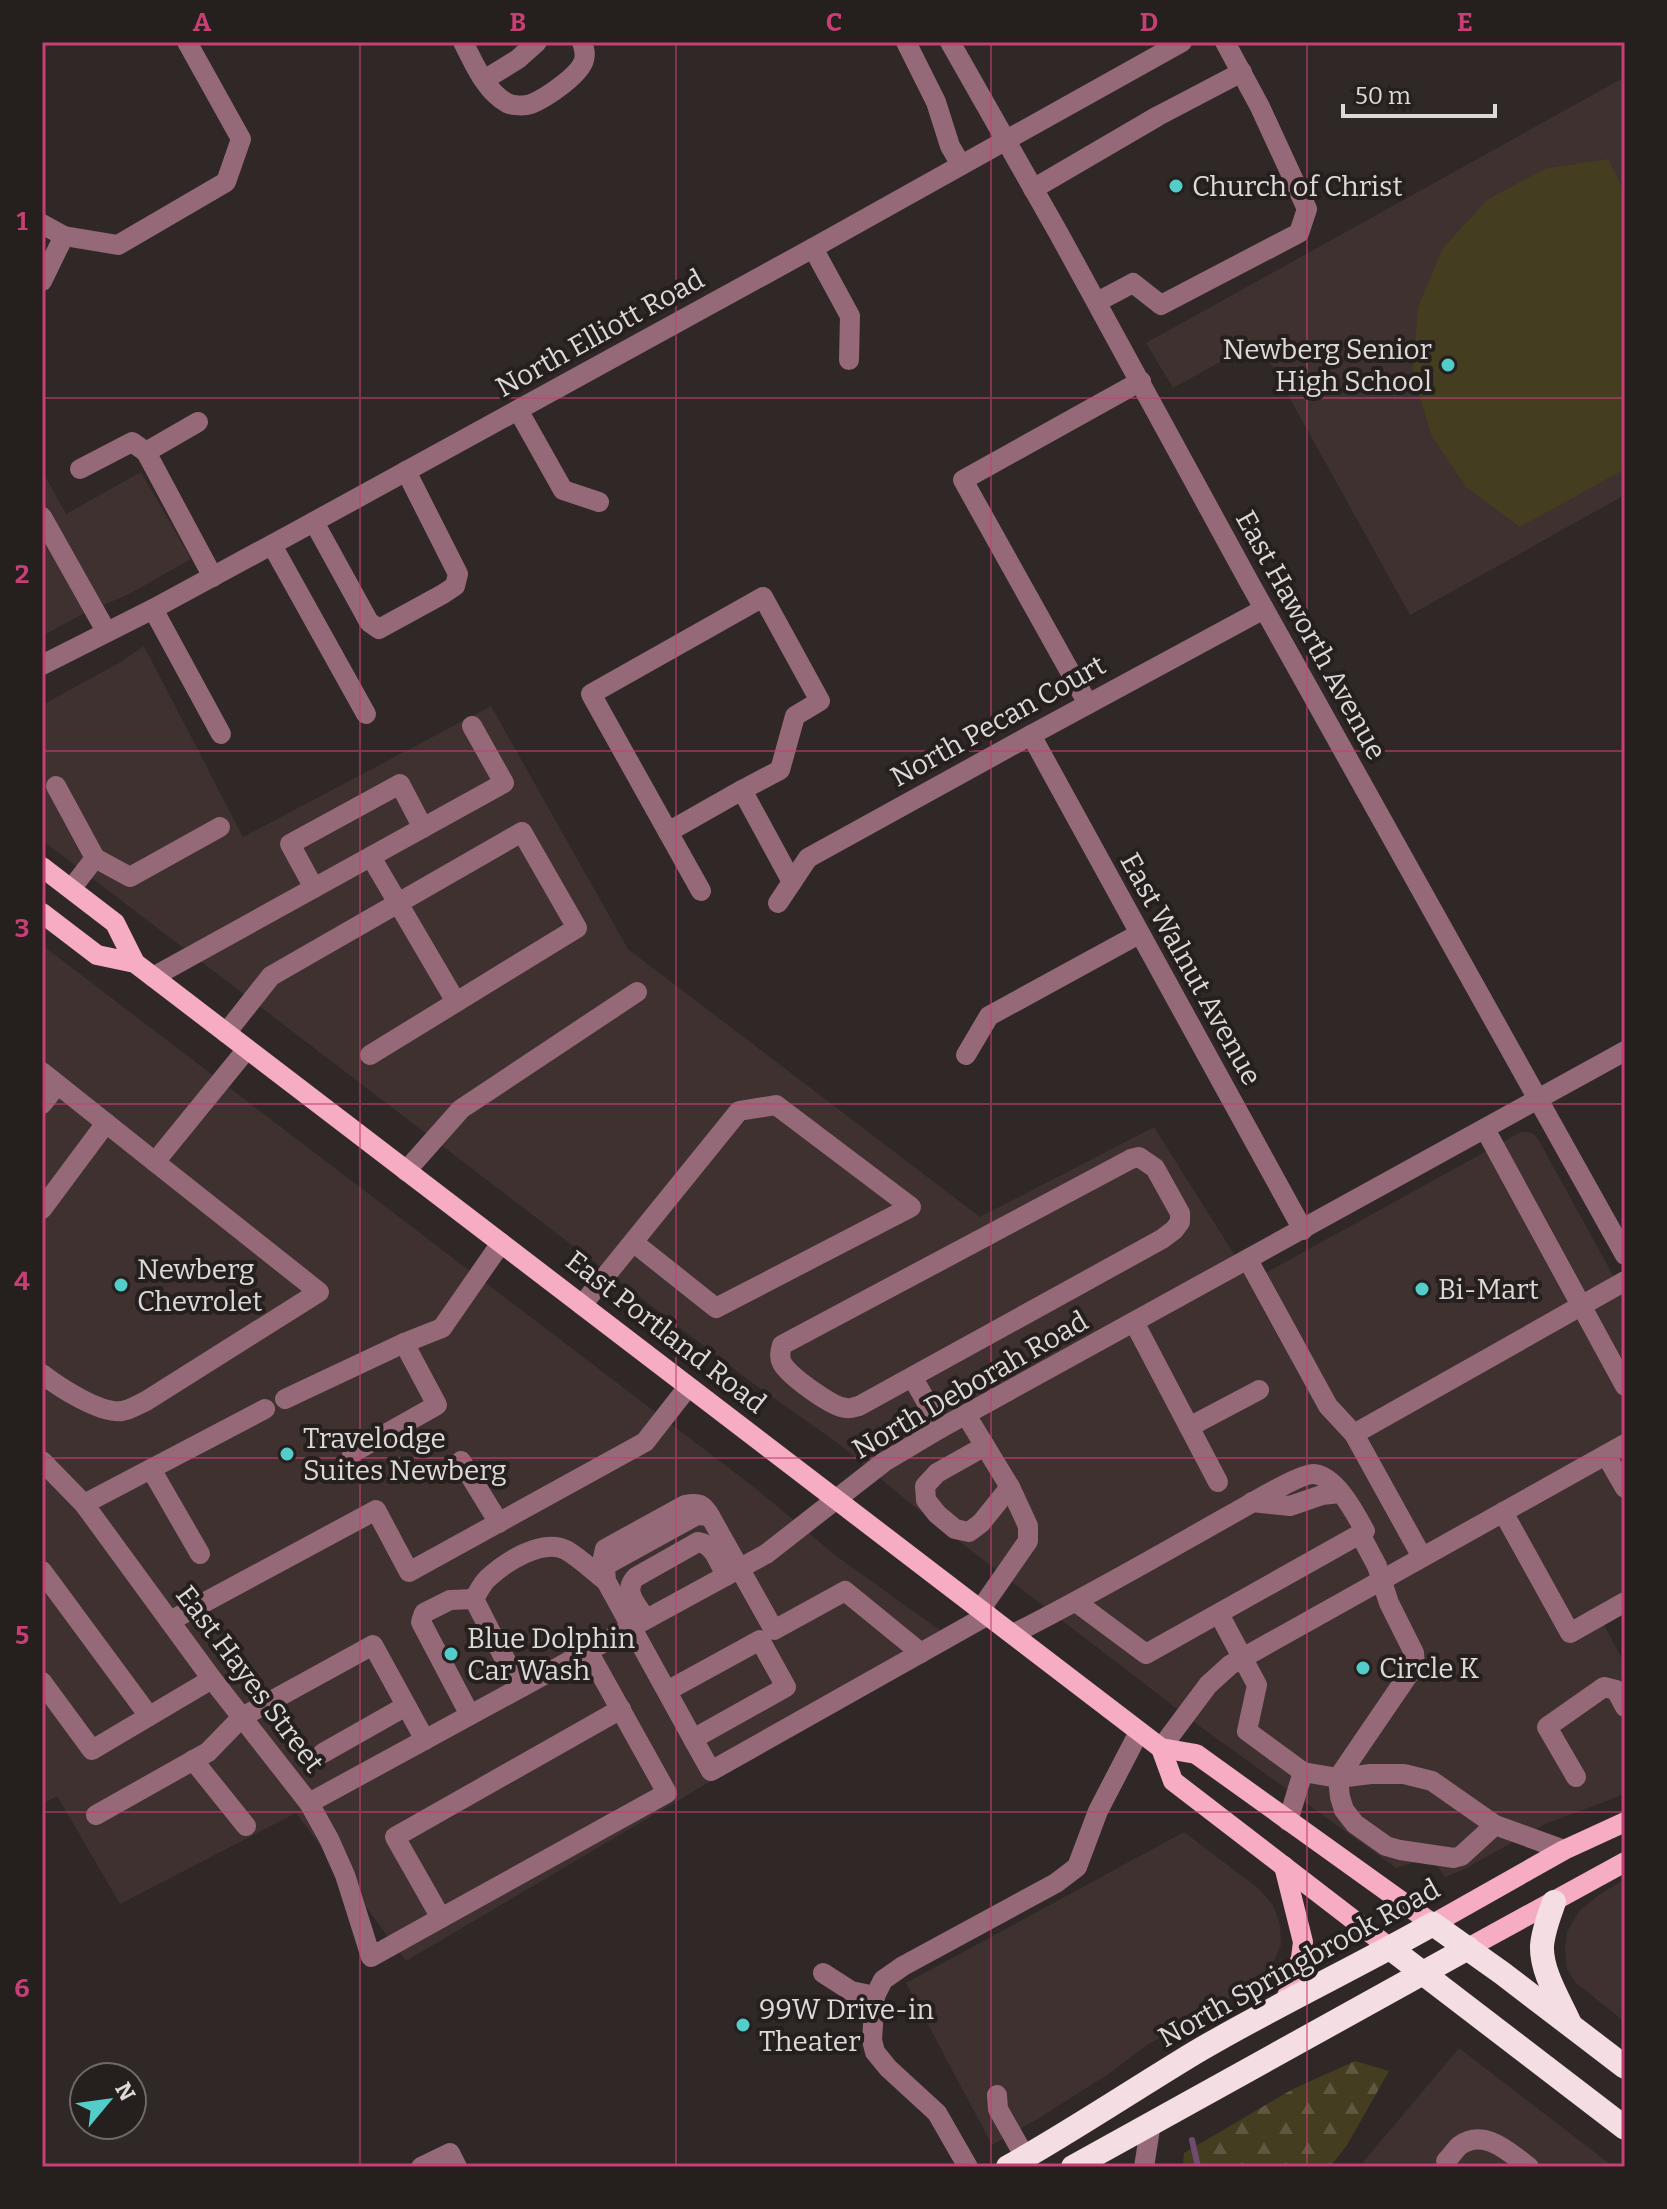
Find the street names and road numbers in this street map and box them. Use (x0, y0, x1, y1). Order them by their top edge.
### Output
street label: North Elliott Road (490, 262, 710, 404)
street label: East Haworth Avenue (1229, 505, 1393, 765)
street label: North Pecan Court (885, 648, 1111, 794)
street label: East Walnut Avenue (1113, 847, 1269, 1091)
street label: East Portland Road (559, 1244, 773, 1420)
street label: North Deborah Road (846, 1304, 1094, 1466)
street label: East Hayes Street (169, 1579, 331, 1779)
street label: North Springbrook Road (1153, 1872, 1445, 2054)

